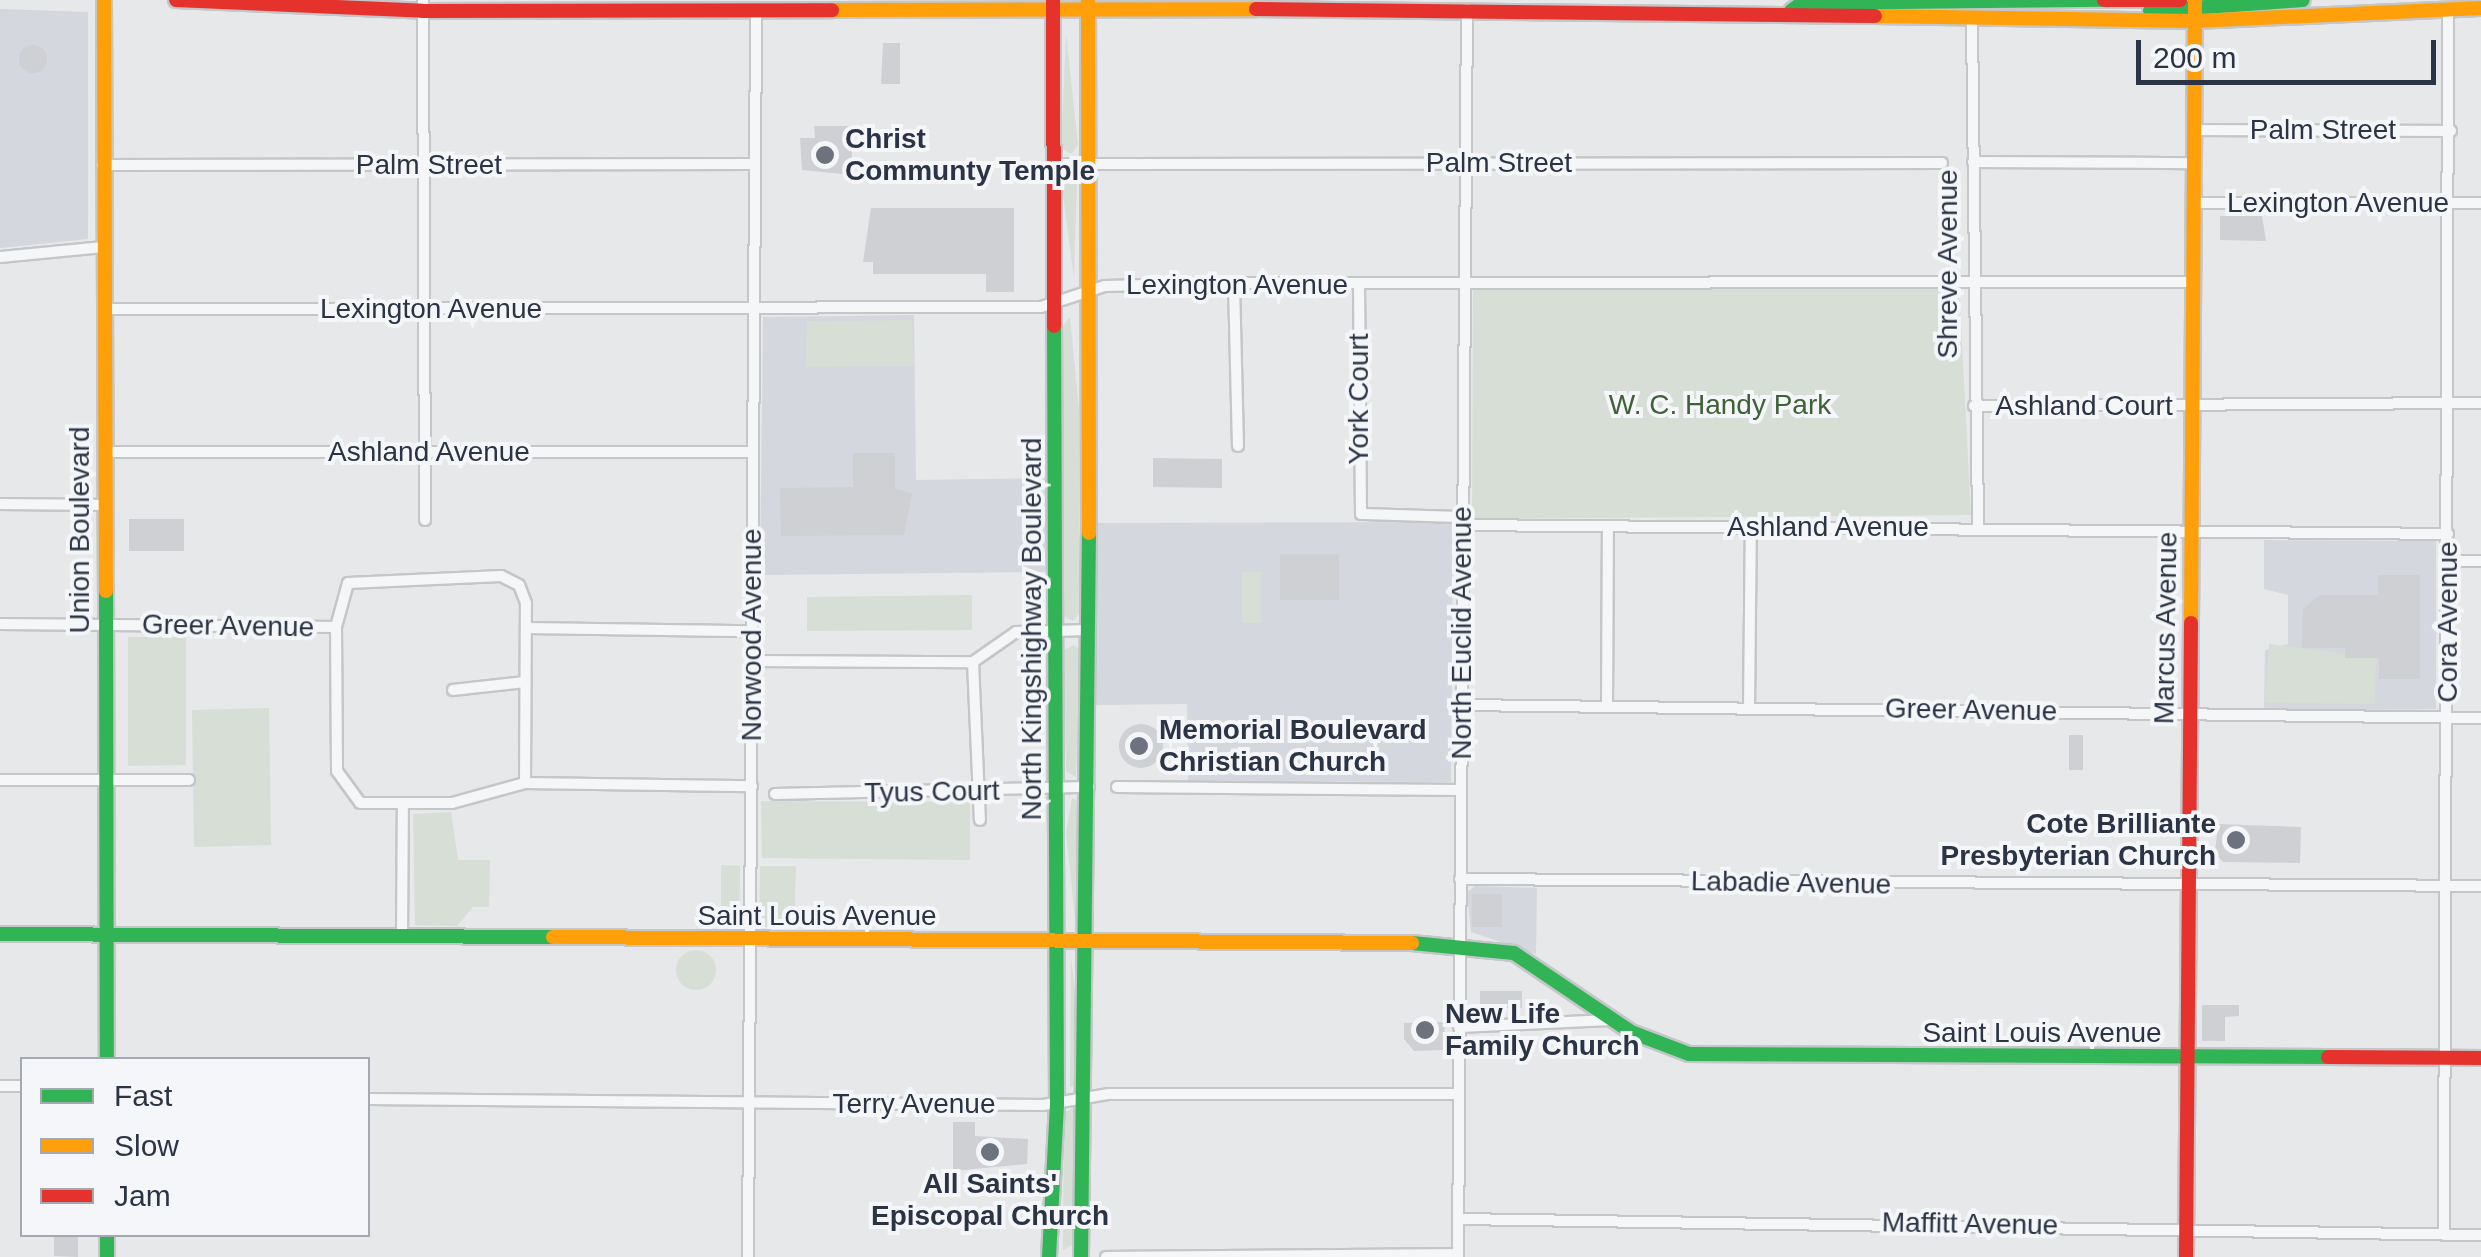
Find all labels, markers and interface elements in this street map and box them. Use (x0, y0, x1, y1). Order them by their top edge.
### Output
scale bar (2141, 20, 2441, 82)
text: 200 m (2153, 41, 2236, 74)
street label: Palm Street (2250, 113, 2396, 147)
place label: Christ Communty Temple (845, 122, 1095, 188)
marker: Christ Communty Temple (814, 144, 836, 166)
street label: Palm Street (1426, 146, 1572, 180)
street label: Palm Street (356, 148, 502, 182)
street label: Shreve Avenue (1931, 169, 1965, 359)
street label: Lexington Avenue (2226, 186, 2450, 220)
street label: Lexington Avenue (1125, 268, 1349, 302)
street label: Lexington Avenue (319, 292, 543, 326)
street label: York Court (1342, 333, 1376, 465)
park label: W. C. Handy Park (1609, 388, 1831, 422)
street label: Ashland Court (1995, 389, 2173, 423)
street label: Union Boulevard (63, 426, 97, 634)
street label: Ashland Avenue (327, 435, 531, 469)
street label: North Kingshighway Boulevard (1015, 438, 1049, 820)
street label: North Euclid Avenue (1445, 506, 1479, 760)
street label: Ashland Avenue (1726, 510, 1930, 544)
street label: Norwood Avenue (735, 528, 769, 742)
street label: Marcus Avenue (2148, 531, 2184, 725)
street label: Cora Avenue (2431, 541, 2465, 703)
street label: Greer Avenue (141, 608, 315, 644)
street label: Greer Avenue (1884, 692, 2058, 728)
place label: Memorial Boulevard Christian Church (1159, 713, 1427, 779)
marker: Memorial Boulevard Christian Church (1128, 735, 1150, 757)
street label: Tyus Court (864, 774, 1000, 810)
place label: Cote Brilliante Presbyterian Church (1941, 807, 2216, 873)
marker: Cote Brilliante Presbyterian Church (2225, 829, 2247, 851)
street label: Labadie Avenue (1690, 864, 1892, 902)
street label: Saint Louis Avenue (697, 899, 937, 933)
place label: New Life Family Church (1445, 997, 1639, 1063)
street label: Saint Louis Avenue (1922, 1016, 2162, 1050)
marker: New Life Family Church (1414, 1019, 1436, 1041)
legend (20, 1057, 370, 1237)
text: Fast (114, 1079, 172, 1112)
street label: Terry Avenue (832, 1087, 996, 1121)
text: Slow (114, 1129, 179, 1162)
marker: All Saints' Episcopal Church (979, 1141, 1001, 1163)
place label: All Saints' Episcopal Church (871, 1167, 1109, 1233)
text: Jam (114, 1179, 171, 1212)
street label: Maffitt Avenue (1881, 1206, 2059, 1242)

